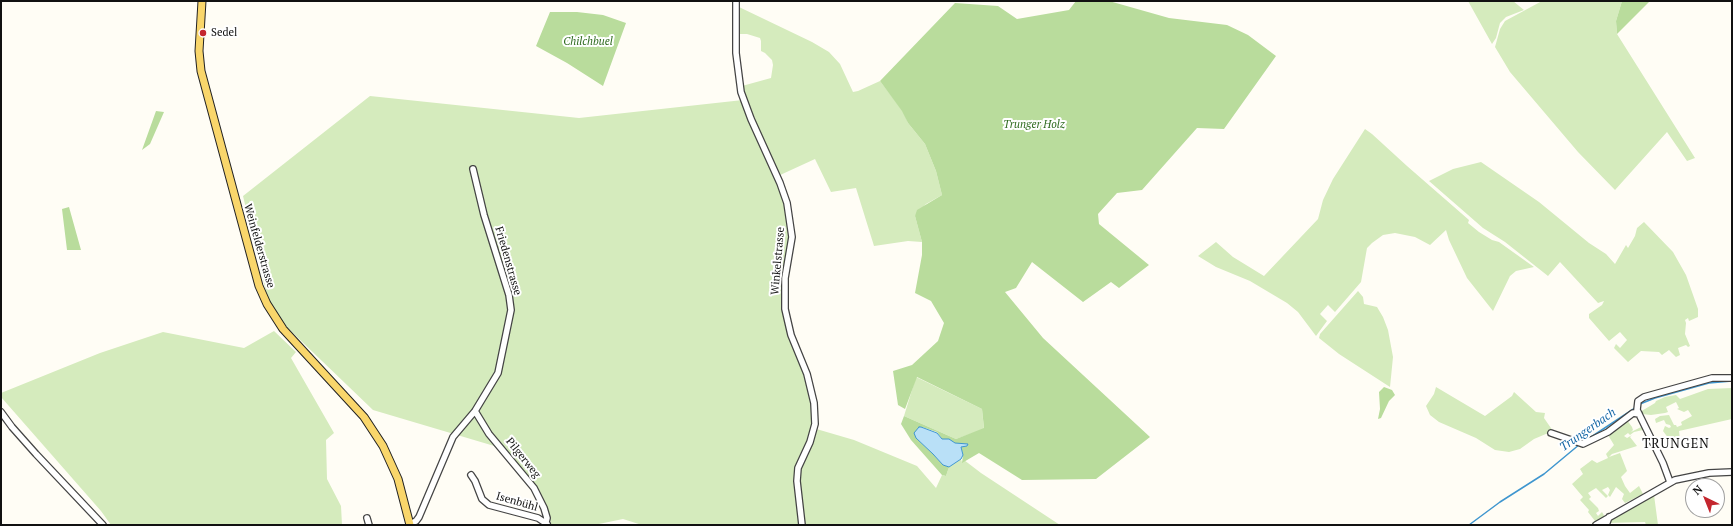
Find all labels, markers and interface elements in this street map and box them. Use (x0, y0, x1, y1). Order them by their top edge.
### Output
place label: Sedel (211, 26, 237, 40)
marker: Sedel (198, 28, 208, 38)
park label: Chilchbuel (563, 35, 613, 49)
park label: Trunger Holz (1003, 118, 1065, 132)
street label: Weinfelderstrasse (241, 202, 277, 290)
street label: Friedenstrasse (492, 225, 524, 297)
street label: Winkelstrasse (768, 226, 788, 296)
water label: Trungerbach (1557, 405, 1619, 455)
street label: Pilgerweg (503, 435, 543, 481)
district label: TRUNGEN (1642, 436, 1710, 452)
north arrow (1685, 478, 1725, 518)
text: N (1690, 482, 1705, 498)
street label: Isenbühl (495, 490, 539, 514)

